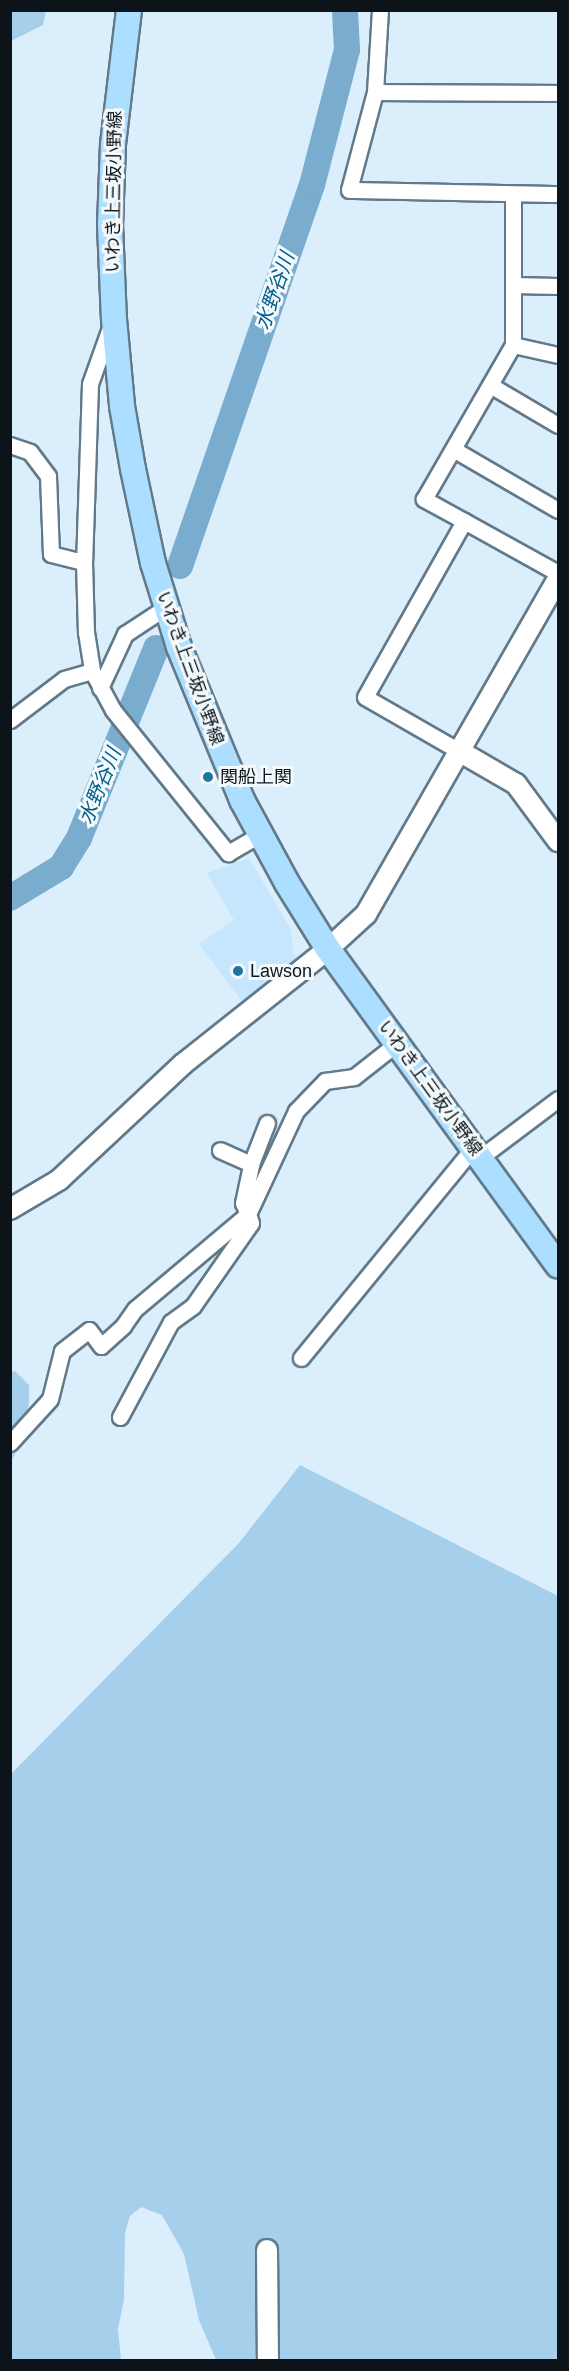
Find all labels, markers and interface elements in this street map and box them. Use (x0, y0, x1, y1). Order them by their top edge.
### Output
street label: いわき上三坂小野線 (102, 111, 126, 273)
water label: 水野谷川 (251, 249, 299, 333)
street label: いわき上三坂小野線 (152, 588, 228, 748)
water label: 水野谷川 (74, 744, 126, 828)
place label: 関船上関 (220, 766, 292, 788)
marker: 関船上関 (201, 770, 215, 784)
place label: Lawson (250, 960, 312, 982)
marker: Lawson (231, 964, 245, 978)
street label: いわき上三坂小野線 (374, 1016, 486, 1160)

